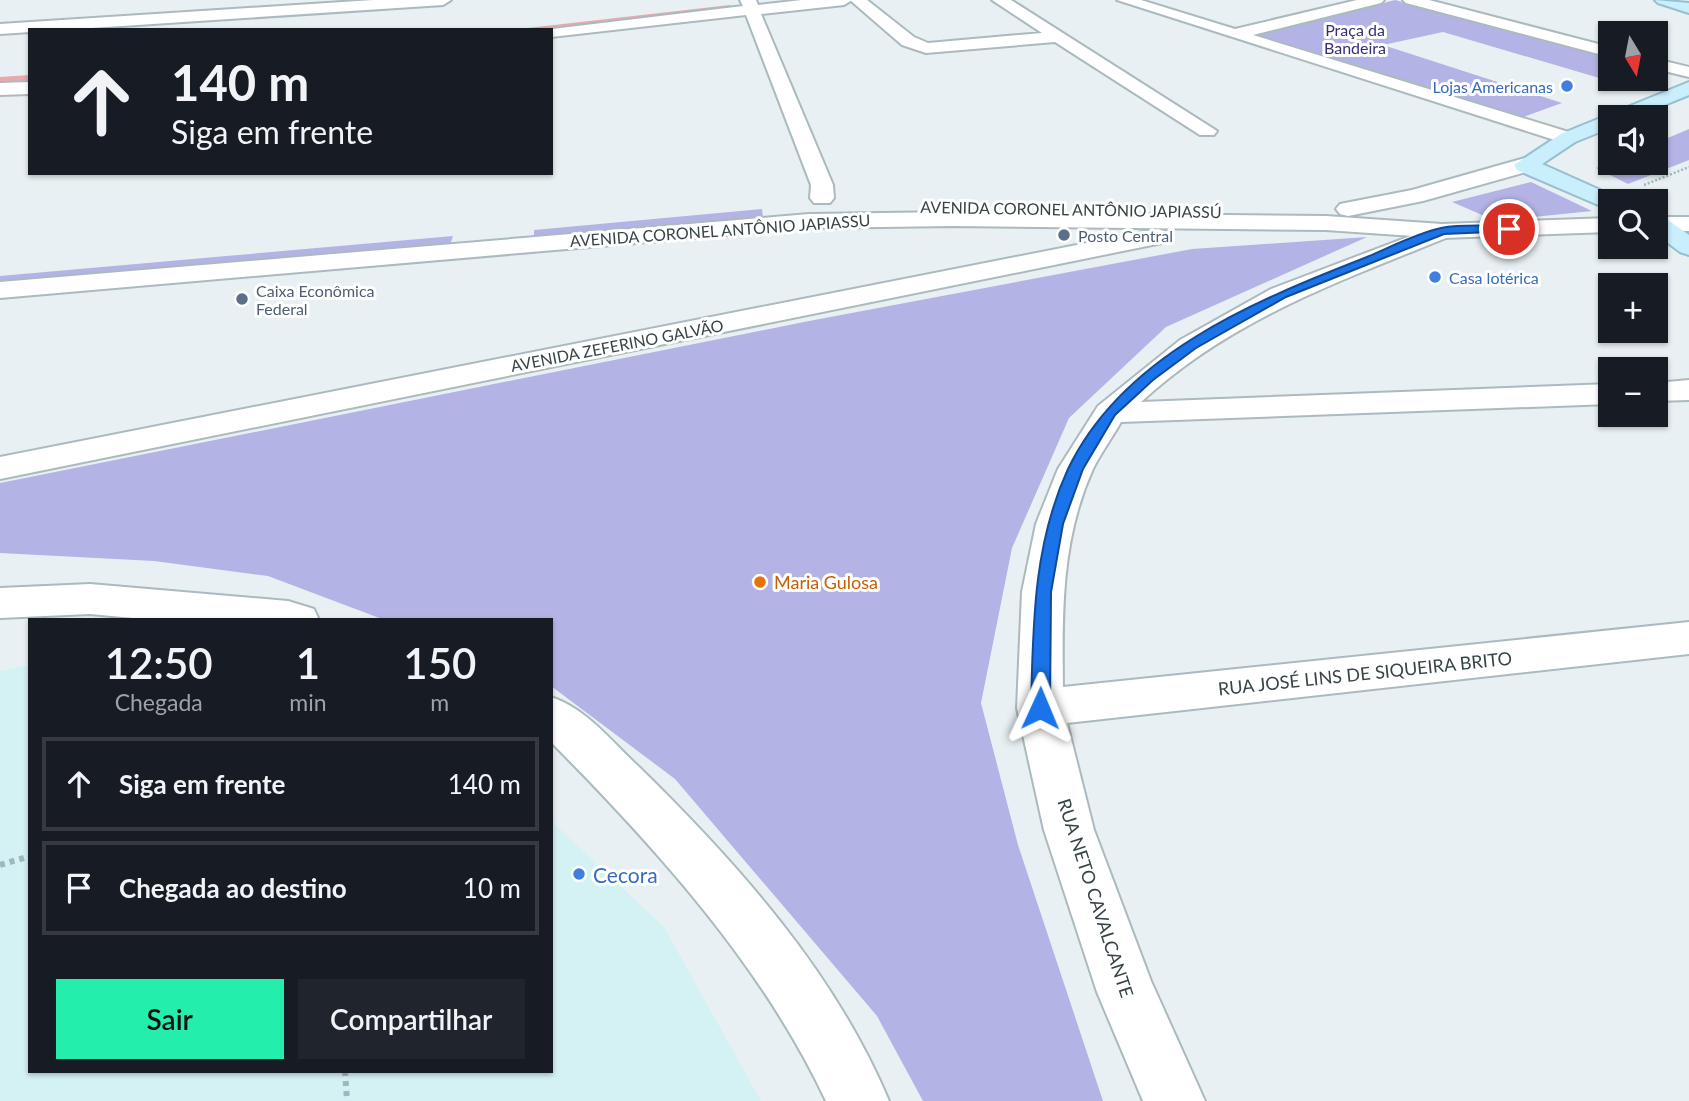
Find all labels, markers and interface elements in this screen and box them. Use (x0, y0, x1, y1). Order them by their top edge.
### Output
park label: Praça da Bandeira (1324, 20, 1386, 57)
north arrow (1598, 21, 1668, 91)
map controls (1598, 21, 1668, 427)
text: 140 m (171, 53, 309, 111)
icon: ahead (56, 56, 147, 147)
place label: Lojas Americanas (1433, 77, 1553, 96)
marker: Lojas Americanas (1559, 78, 1575, 94)
button: sound (1598, 105, 1668, 175)
text: Siga em frente (171, 112, 373, 151)
button: search (1598, 189, 1668, 259)
street label: AVENIDA CORONEL ANTÔNIO JAPIASSÚ (920, 197, 1222, 221)
pin (1479, 199, 1539, 259)
street label: AVENIDA CORONEL ANTÔNIO JAPIASSU (569, 210, 871, 250)
icon: arrive (1490, 210, 1528, 248)
place label: Posto Central (1078, 226, 1173, 245)
marker: Posto Central (1056, 227, 1072, 243)
place label: Casa lotérica (1449, 268, 1539, 287)
marker: Casa lotérica (1427, 269, 1443, 285)
button: + (1598, 273, 1668, 343)
place label: Caixa Econômica Federal (256, 281, 375, 318)
marker: Caixa Econômica Federal (234, 291, 250, 307)
street label: AVENIDA ZEFERINO GALVÃO (509, 315, 725, 375)
button: − (1598, 357, 1668, 427)
place label: Maria Gulosa (774, 571, 878, 593)
marker: Maria Gulosa (752, 574, 768, 590)
text: 12:50 (105, 638, 213, 688)
text: 1 (296, 638, 320, 688)
text: 150 (403, 638, 476, 688)
street label: RUA JOSÉ LINS DE SIQUEIRA BRITO (1217, 647, 1513, 699)
position arrow (1003, 671, 1077, 745)
text: Chegada (115, 688, 203, 716)
text: min (289, 688, 327, 716)
text: m (430, 688, 449, 716)
icon: ahead (60, 765, 98, 803)
text: Siga em frente (119, 768, 286, 800)
text: 140 m (448, 768, 521, 800)
street label: RUA NETO CAVALCANTE (1053, 796, 1139, 1000)
place label: Cecora (593, 862, 658, 887)
marker: Cecora (571, 866, 587, 882)
icon: arrive (60, 869, 98, 907)
text: Chegada ao destino (119, 872, 347, 904)
text: 10 m (463, 872, 521, 904)
button: Sair (56, 979, 284, 1059)
button: Compartilhar (298, 979, 525, 1059)

